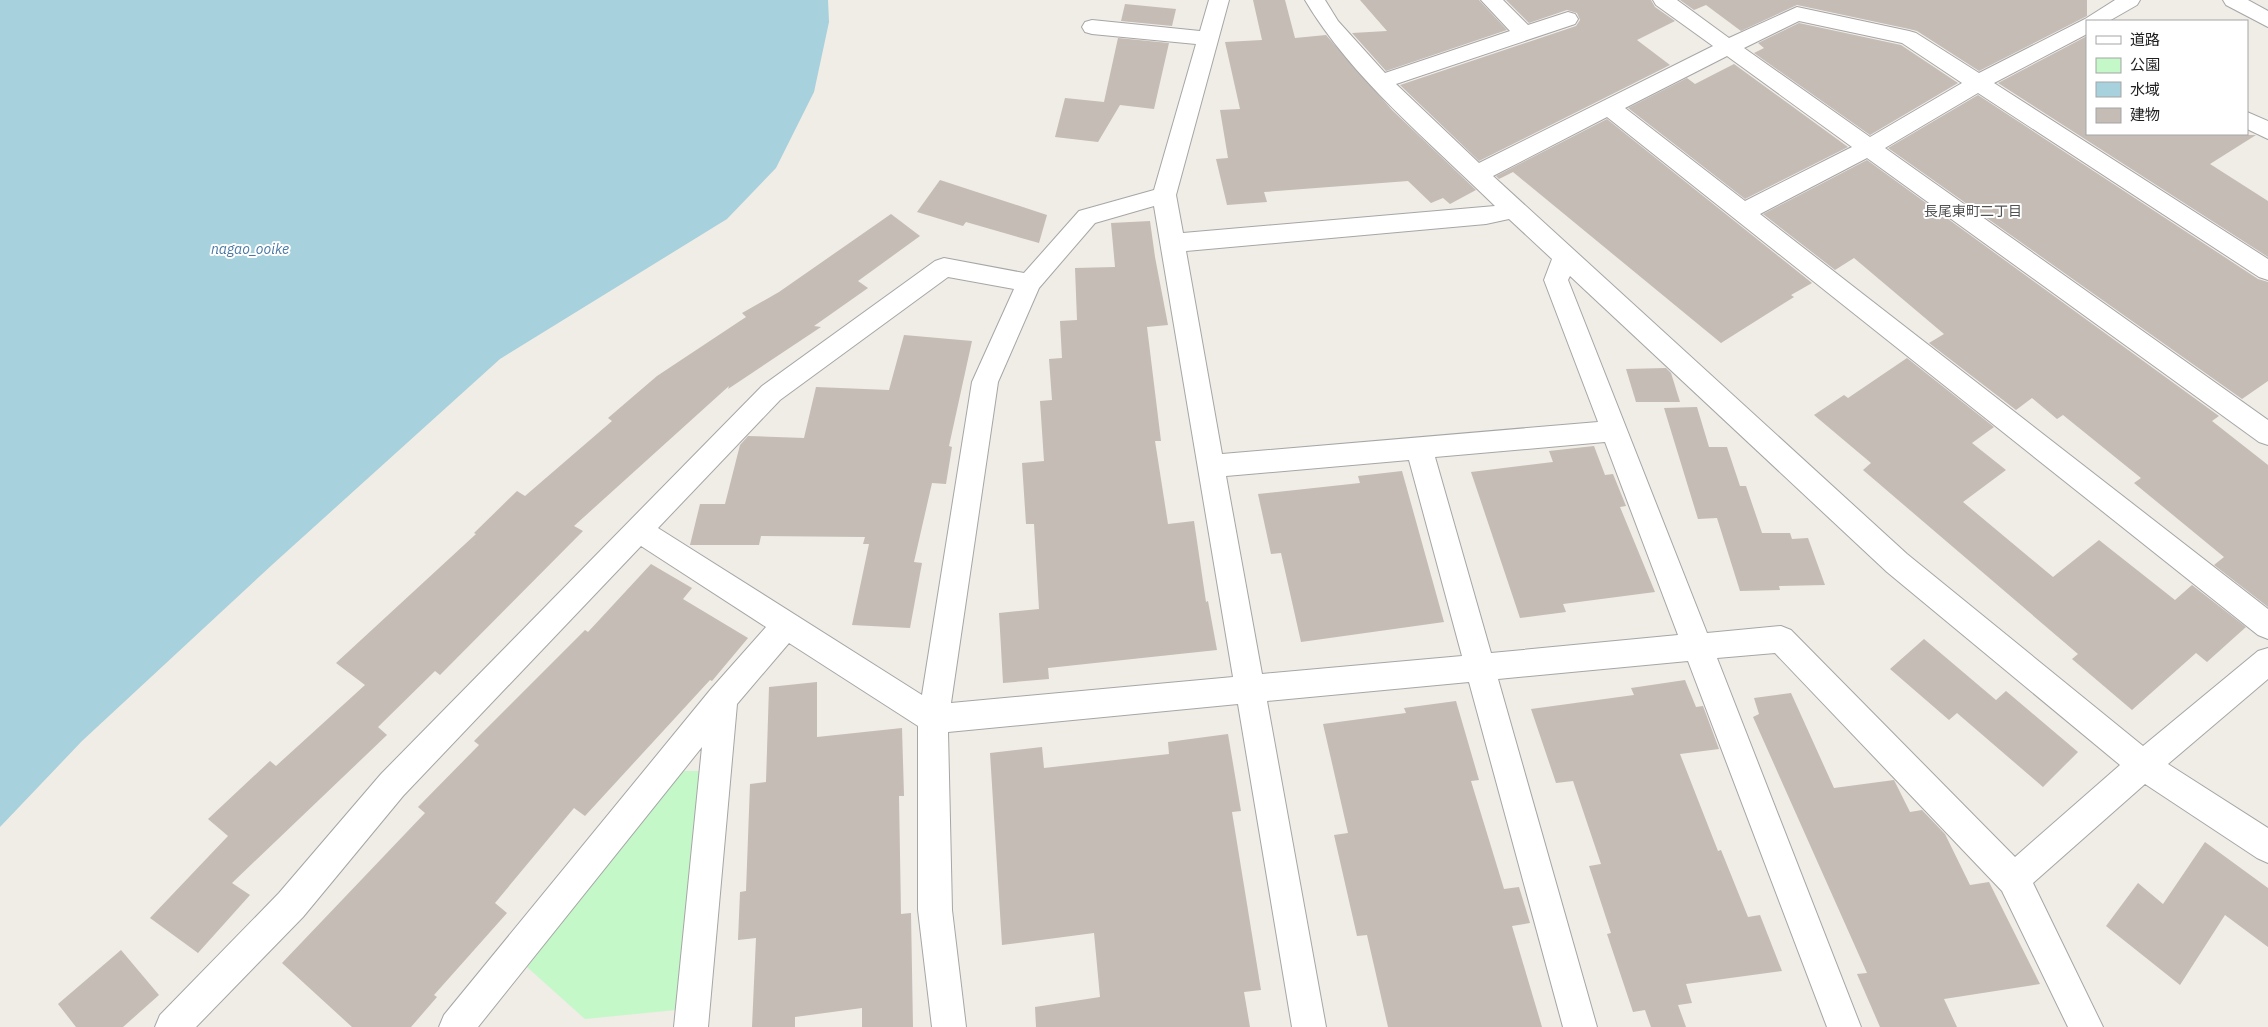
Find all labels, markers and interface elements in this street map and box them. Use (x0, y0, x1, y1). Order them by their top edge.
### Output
legend (2086, 20, 2248, 135)
text: 道路 (2130, 30, 2160, 49)
text: 公園 (2130, 55, 2160, 74)
text: 水域 (2130, 80, 2160, 99)
text: 建物 (2130, 105, 2160, 124)
district label: 長尾東町二丁目 (1924, 202, 2022, 220)
water label: nagao_ooike (211, 240, 289, 258)

